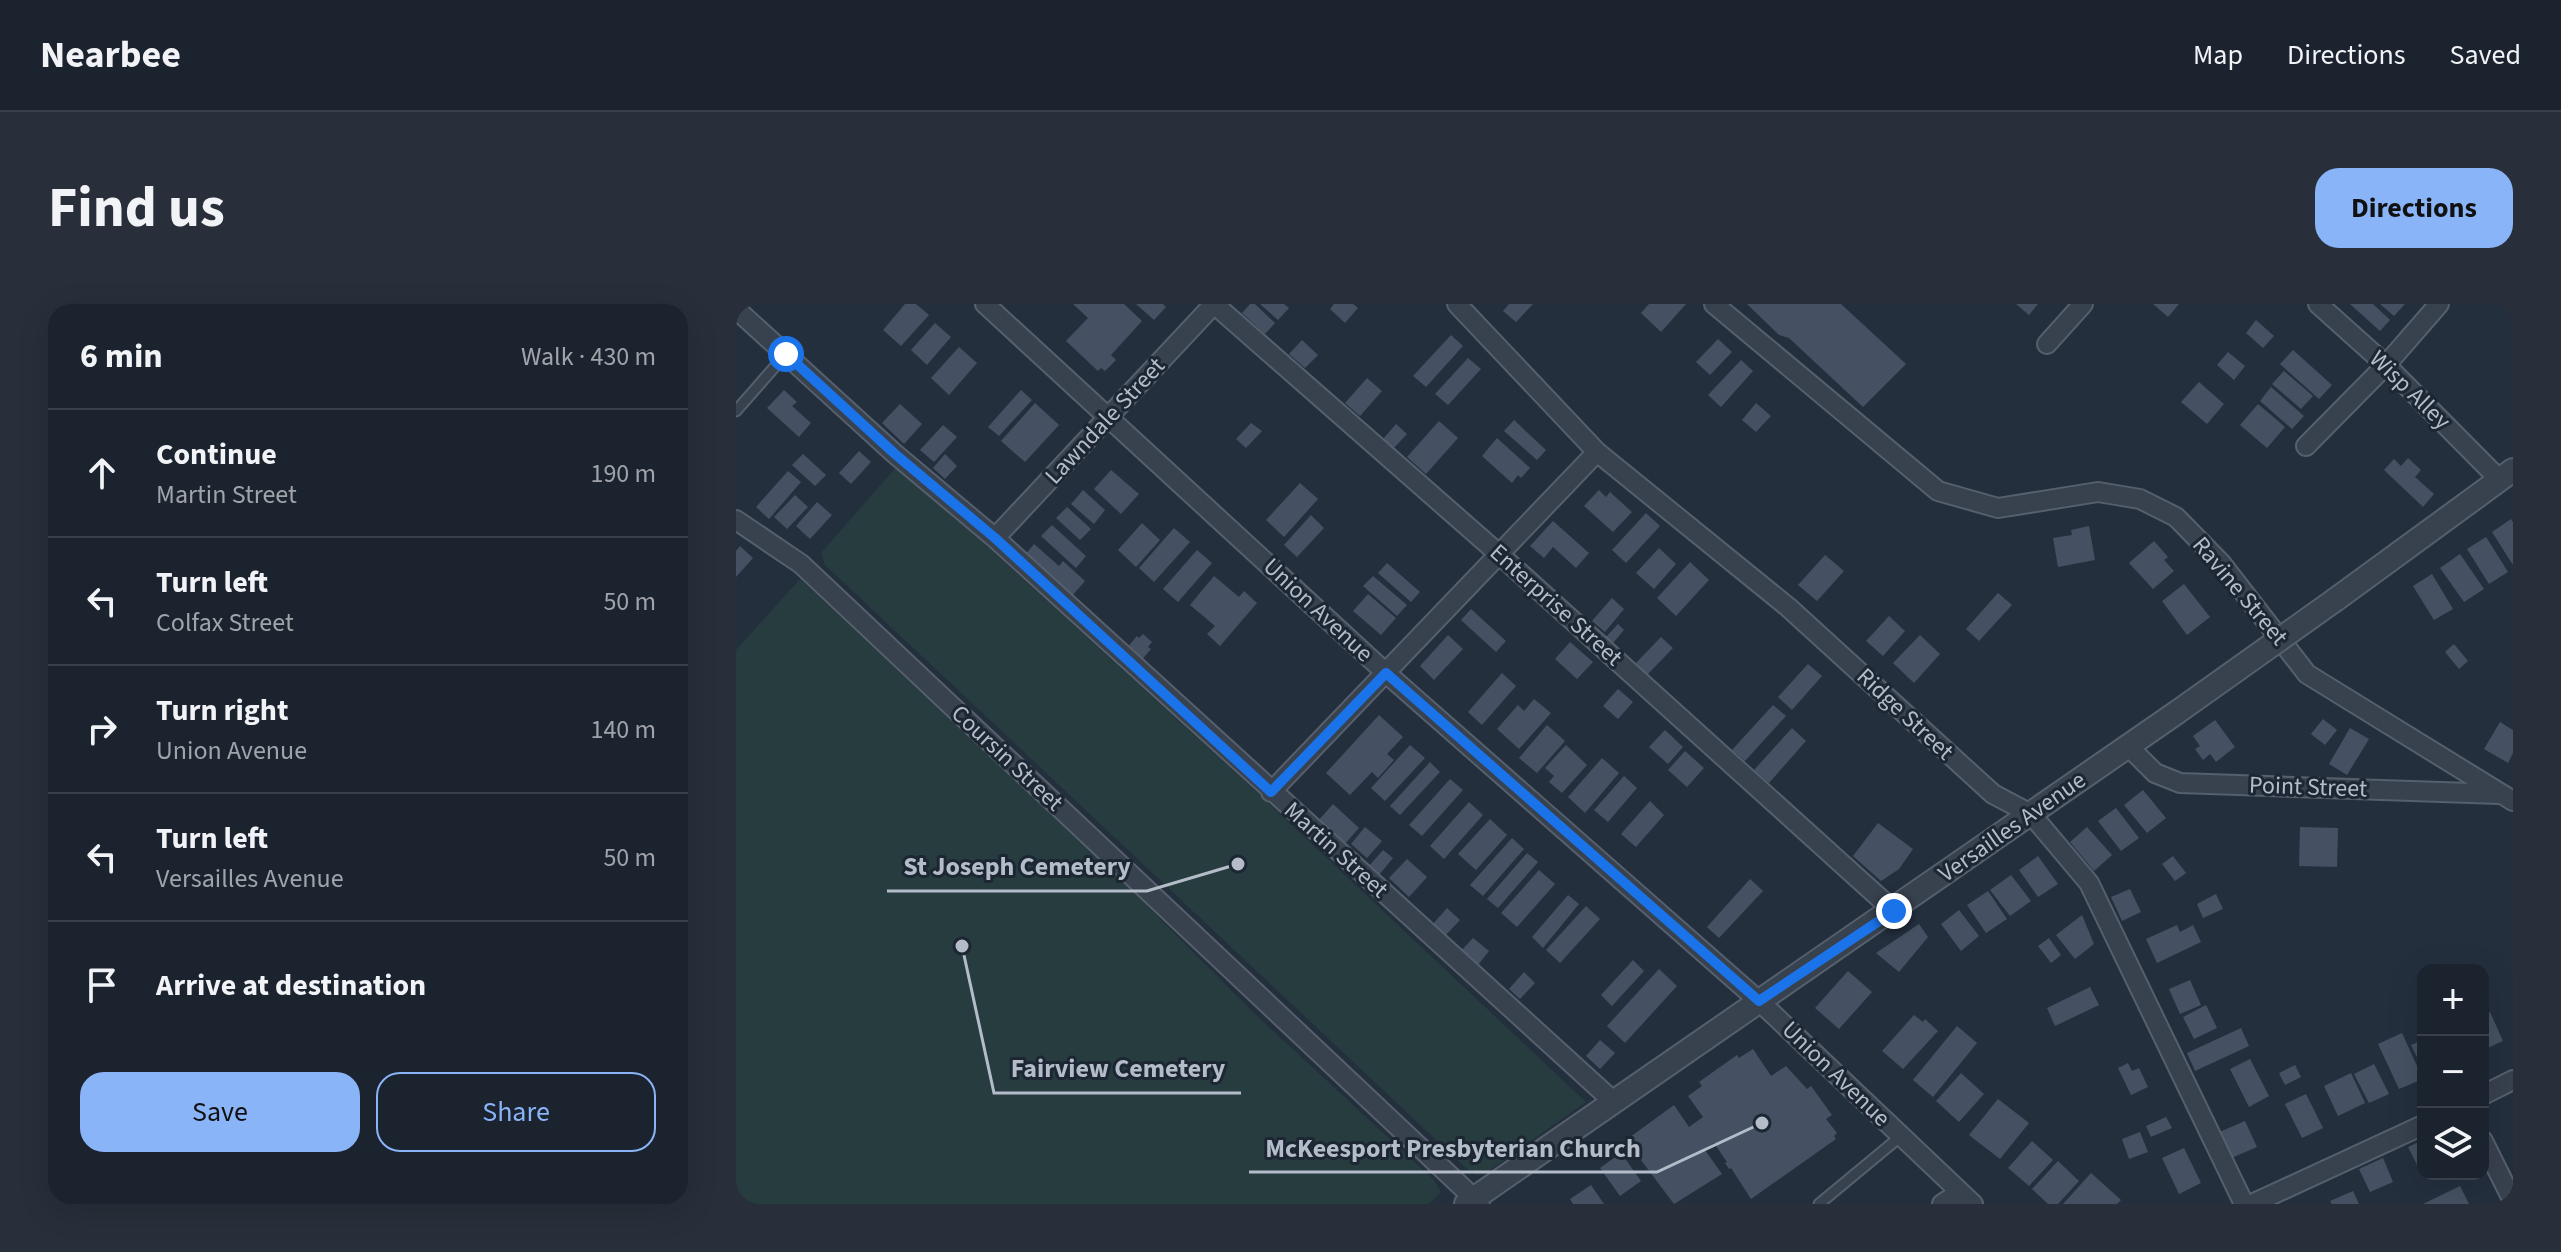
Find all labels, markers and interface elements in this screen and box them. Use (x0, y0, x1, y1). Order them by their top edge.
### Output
text: Nearbee (40, 28, 181, 82)
text: Map (2193, 35, 2243, 75)
text: Directions (2287, 35, 2406, 75)
text: Saved (2450, 35, 2521, 75)
button: Directions (2315, 168, 2513, 248)
text: Find us (48, 169, 225, 248)
text: 6 min (80, 332, 163, 381)
route start (768, 336, 804, 372)
text: Walk · 430 m (521, 338, 656, 375)
street label: Wisp Alley (2361, 342, 2459, 438)
street label: Lawndale Street (1037, 350, 1173, 492)
text: Continue (156, 433, 277, 476)
icon: ahead (80, 451, 124, 495)
text: 190 m (590, 455, 656, 492)
text: Martin Street (156, 476, 297, 513)
street label: Ravine Street (2184, 529, 2296, 653)
street label: Enterprise Street (1482, 536, 1630, 674)
street label: Union Avenue (1255, 550, 1381, 670)
text: Turn left (156, 561, 268, 604)
icon: left (80, 579, 124, 623)
text: 50 m (603, 583, 656, 620)
text: Colfax Street (156, 604, 294, 641)
street label: Ridge Street (1849, 660, 1961, 768)
text: Turn right (156, 689, 288, 732)
street label: Coursin Street (943, 697, 1071, 819)
icon: right (80, 707, 124, 751)
text: 140 m (590, 711, 656, 748)
text: Union Avenue (156, 732, 307, 769)
street label: Versailles Avenue (1931, 763, 2093, 891)
street label: Point Street (2248, 767, 2368, 807)
street label: Martin Street (1276, 794, 1396, 906)
text: Turn left (156, 817, 268, 860)
icon: left (80, 835, 124, 879)
text: 50 m (603, 839, 656, 876)
callout: St Joseph Cemetery (887, 841, 1147, 891)
text: St Joseph Cemetery (903, 848, 1131, 885)
text: Versailles Avenue (156, 860, 344, 897)
route end (1876, 893, 1912, 929)
icon: arrive (80, 963, 124, 1007)
text: Arrive at destination (156, 964, 426, 1007)
map controls (2417, 964, 2489, 1180)
button: + (2417, 964, 2489, 1036)
street label: Union Avenue (1774, 1013, 1898, 1135)
button: − (2417, 1036, 2489, 1108)
callout: Fairview Cemetery (994, 1043, 1241, 1093)
text: Fairview Cemetery (1011, 1050, 1226, 1087)
button: Save (80, 1072, 360, 1152)
button: Share (376, 1072, 656, 1152)
button: layers (2417, 1108, 2489, 1180)
callout: McKeesport Presbyterian Church (1249, 1122, 1657, 1172)
text: McKeesport Presbyterian Church (1265, 1130, 1641, 1167)

